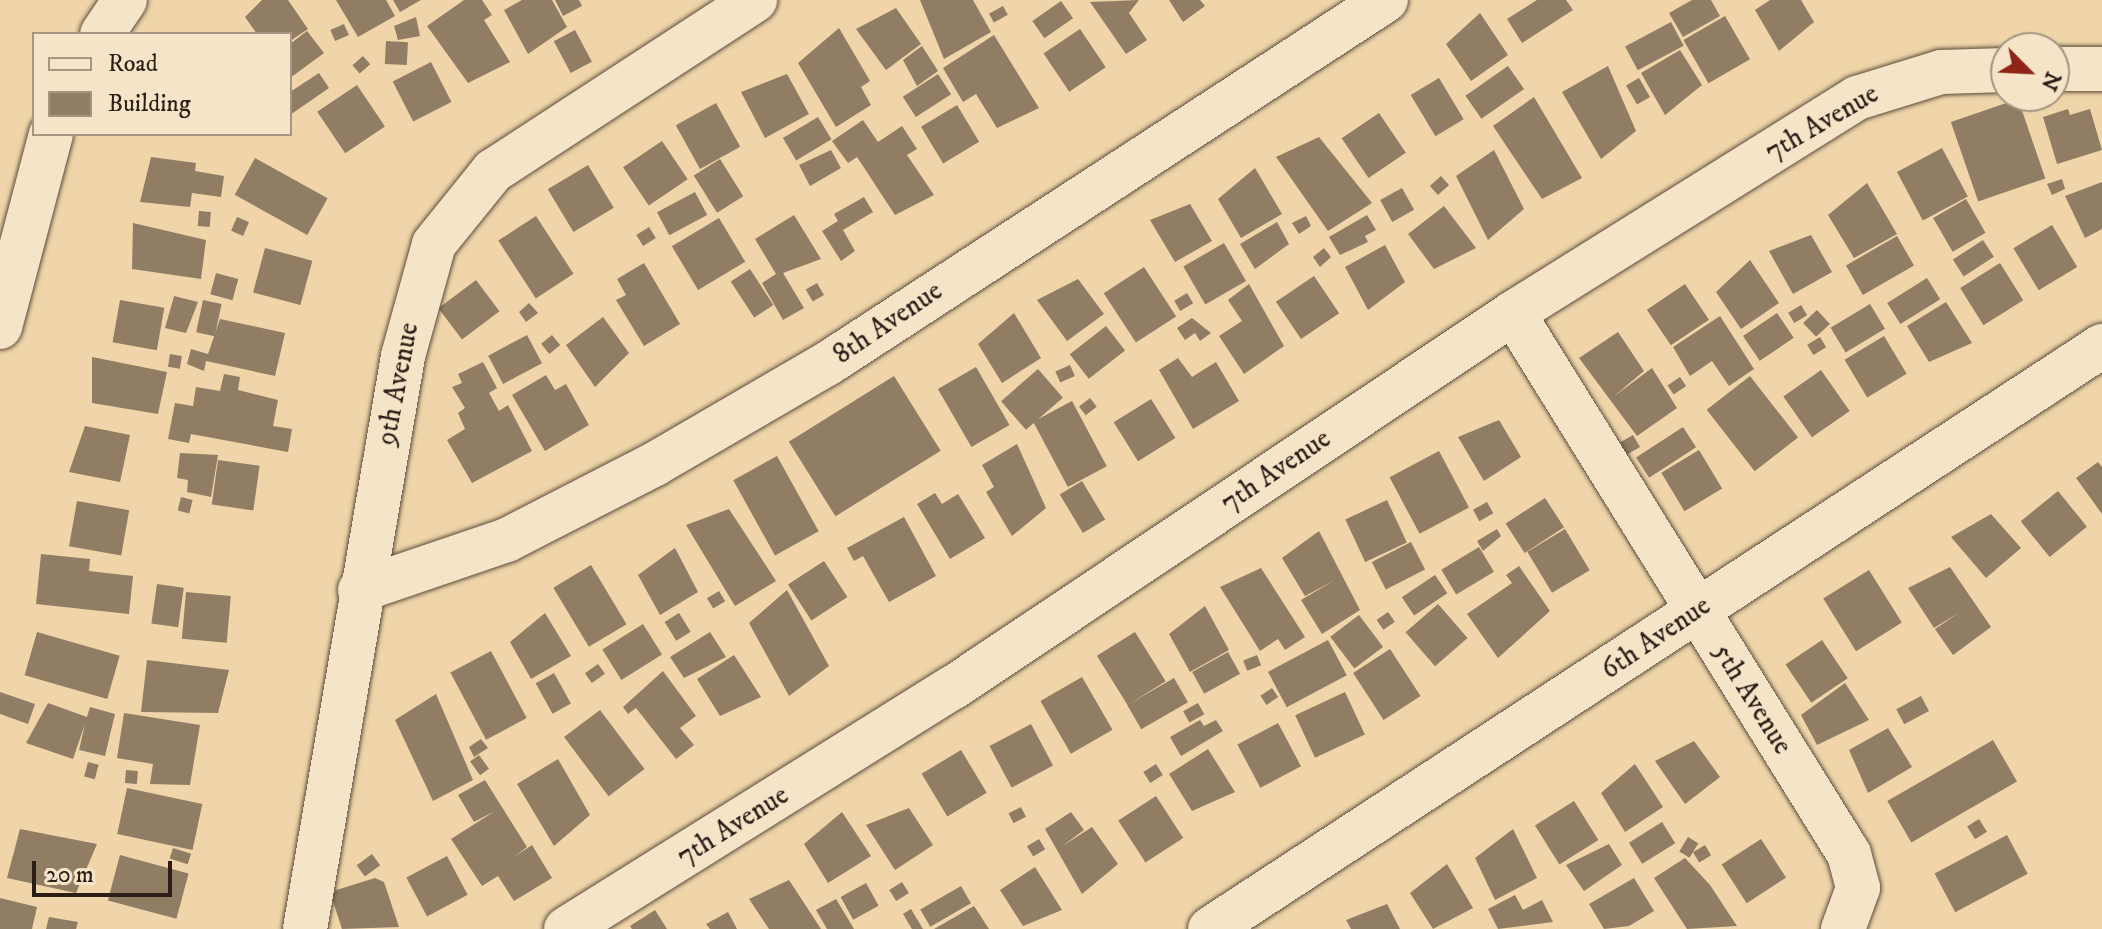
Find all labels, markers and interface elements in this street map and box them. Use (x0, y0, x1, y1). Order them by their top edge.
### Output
legend (32, 32, 292, 136)
north arrow (1990, 32, 2070, 112)
text: Road (108, 49, 158, 79)
text: N (2035, 67, 2067, 95)
street label: 7th Avenue (1759, 77, 1885, 169)
text: Building (108, 89, 191, 119)
street label: 8th Avenue (827, 274, 949, 372)
street label: 9th Avenue (370, 320, 426, 448)
street label: 7th Avenue (1215, 422, 1337, 520)
street label: 6th Avenue (1595, 589, 1717, 687)
street label: 5th Avenue (1705, 637, 1799, 761)
street label: 7th Avenue (671, 779, 795, 873)
scale bar (36, 845, 176, 895)
text: 20 m (46, 860, 94, 890)

